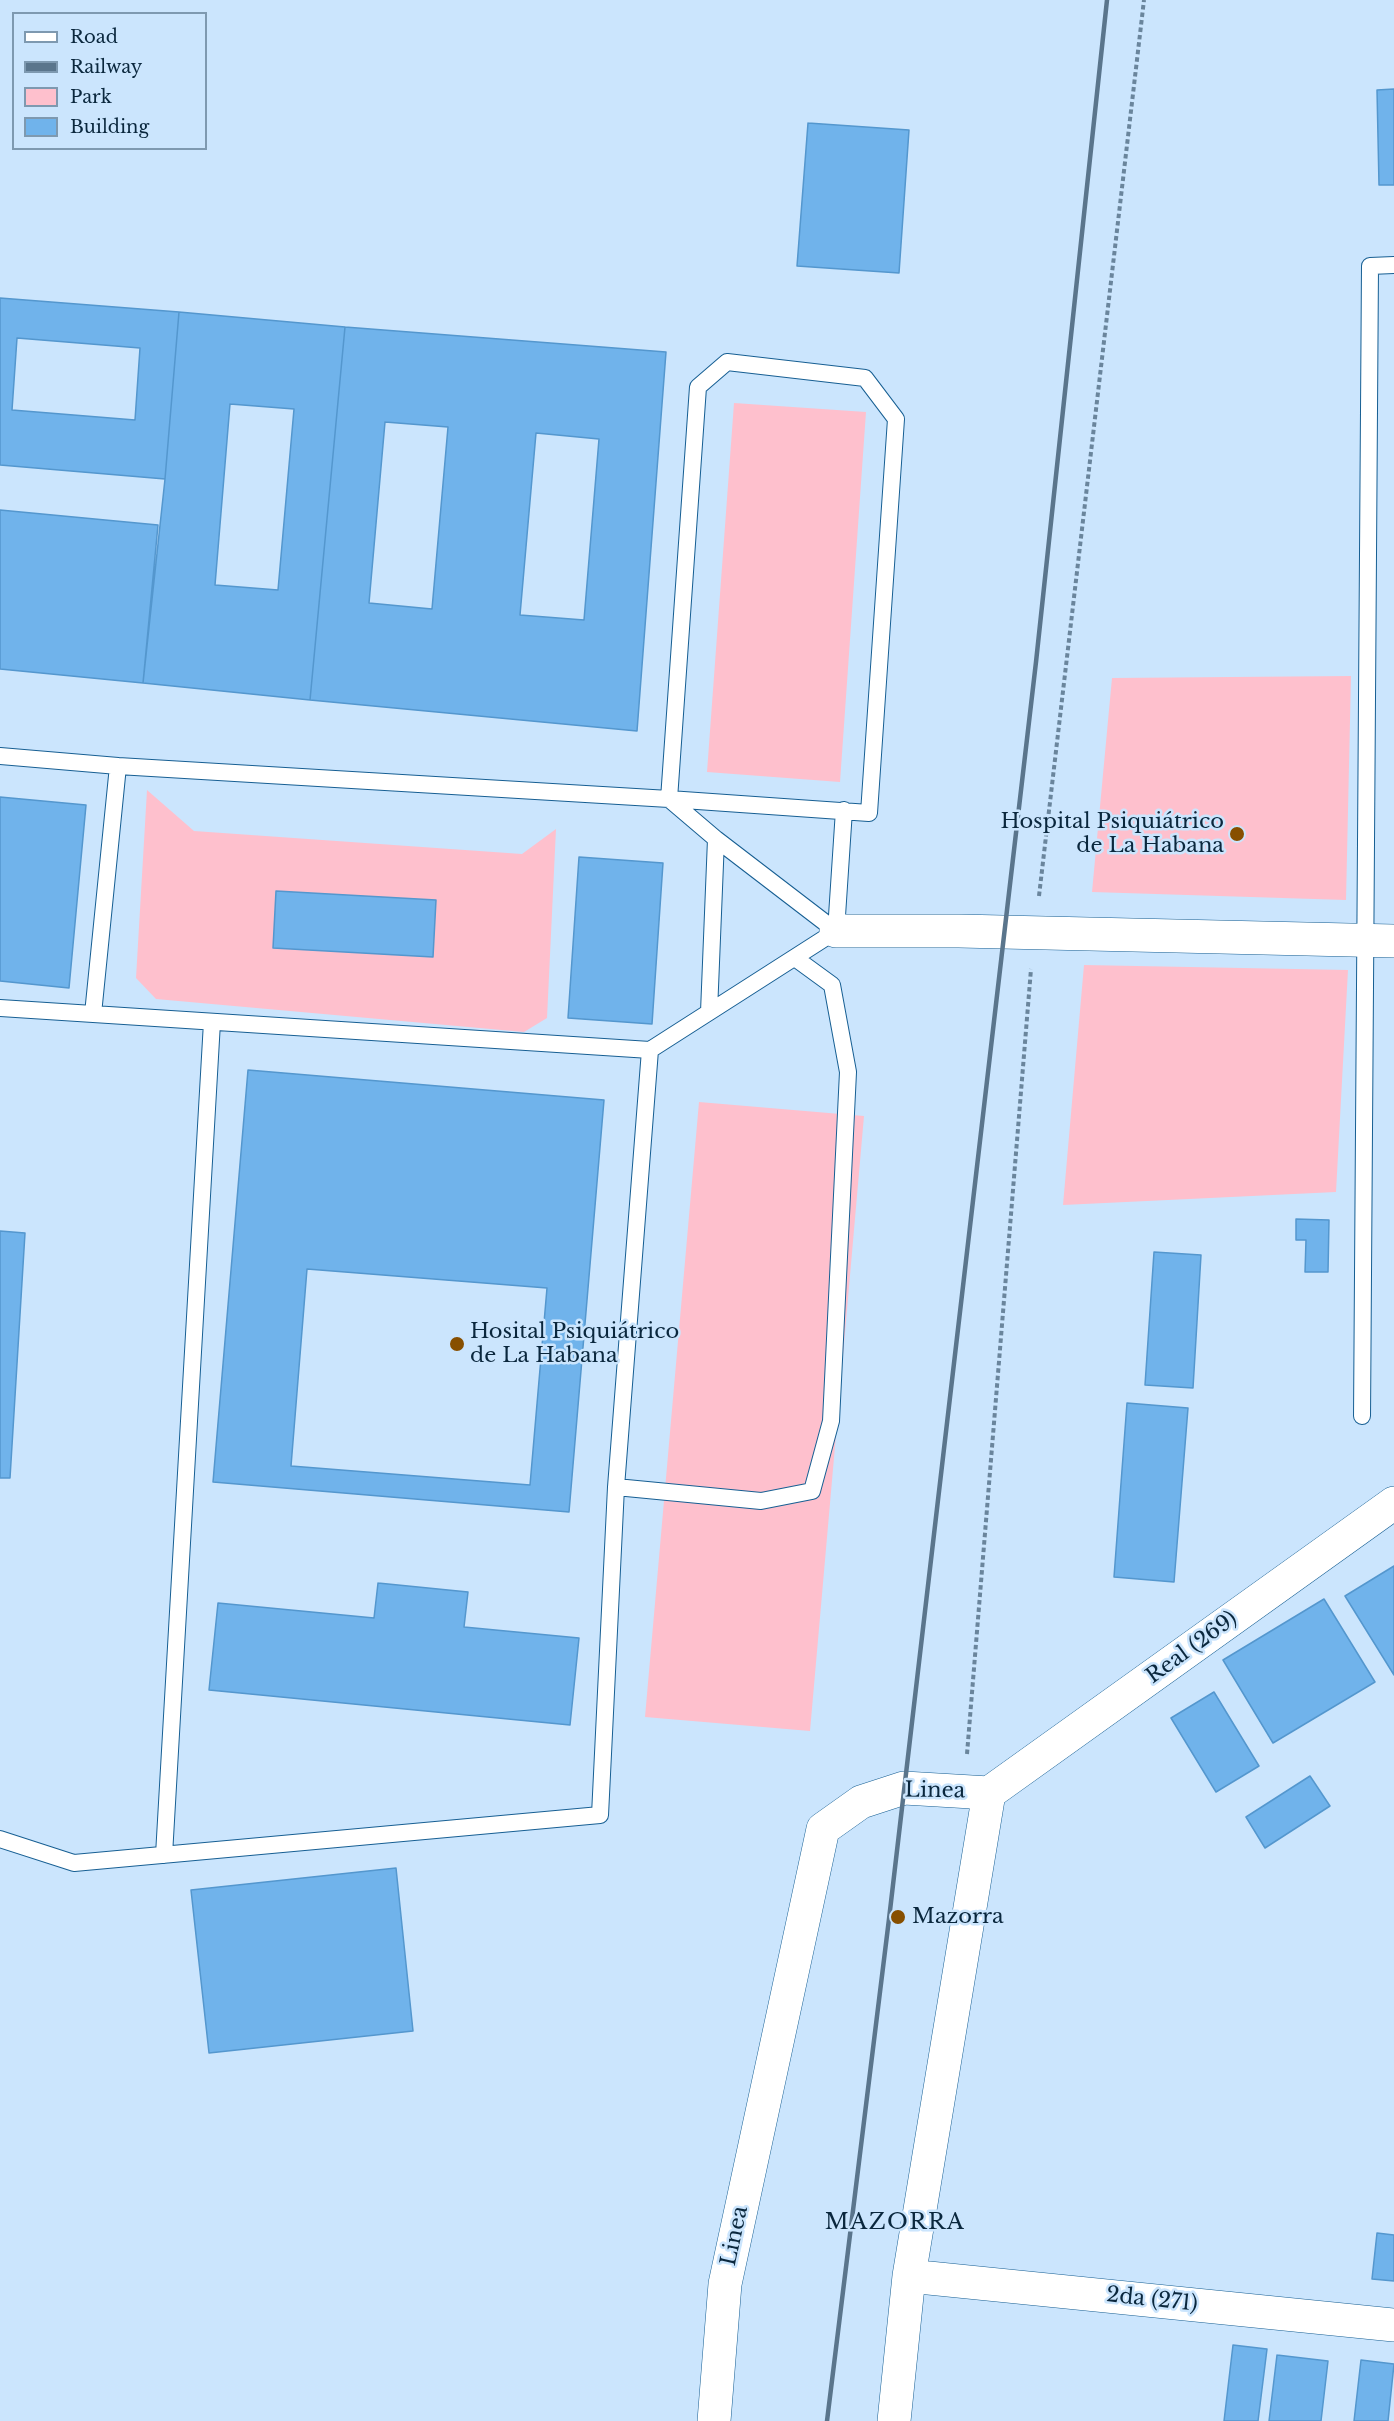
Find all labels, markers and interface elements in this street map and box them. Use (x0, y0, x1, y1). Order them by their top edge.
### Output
legend (12, 12, 207, 150)
text: Road (70, 26, 118, 48)
text: Railway (70, 56, 142, 78)
text: Park (70, 86, 112, 108)
text: Building (70, 116, 149, 138)
place label: Hospital Psiquiátrico de La Habana (1001, 809, 1224, 859)
marker: Hospital Psiquiátrico de La Habana (1228, 825, 1246, 843)
place label: Hosital Psiquiátrico de La Habana (470, 1319, 679, 1369)
marker: Hosital Psiquiátrico de La Habana (448, 1335, 466, 1353)
street label: Real (269) (1142, 1607, 1242, 1689)
street label: Linea (905, 1778, 965, 1804)
place label: Mazorra (912, 1904, 1004, 1930)
marker: Mazorra (889, 1908, 907, 1926)
street label: Linea (716, 2204, 754, 2268)
district label: MAZORRA (825, 2210, 965, 2236)
street label: 2da (271) (1105, 2283, 1199, 2317)

